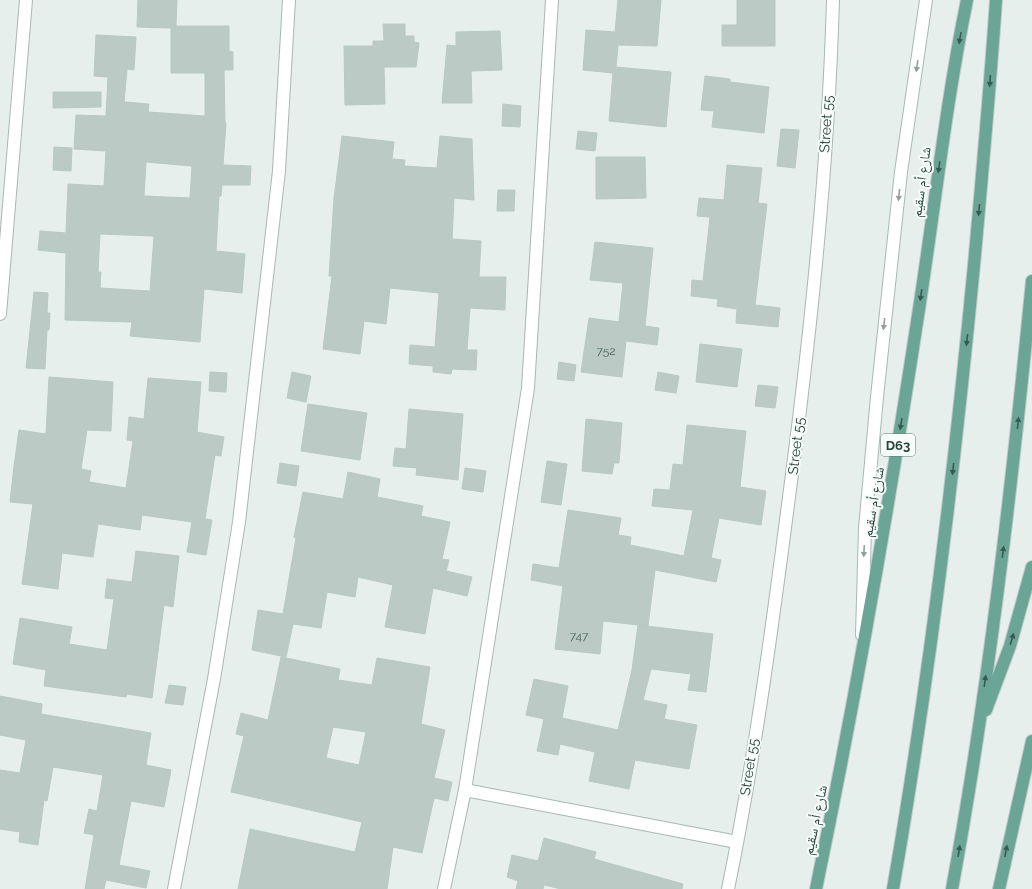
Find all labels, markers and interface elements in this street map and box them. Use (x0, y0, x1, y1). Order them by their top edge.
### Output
one-way arrow (957, 32, 963, 44)
one-way arrow (913, 60, 920, 72)
one-way arrow (986, 75, 993, 87)
street label: Street 55 (816, 94, 836, 153)
street label: شارع أم سقيم (908, 146, 936, 219)
one-way arrow (936, 160, 942, 173)
one-way arrow (895, 189, 902, 201)
one-way arrow (976, 204, 982, 216)
one-way arrow (918, 289, 924, 301)
one-way arrow (881, 318, 888, 330)
one-way arrow (964, 334, 970, 346)
house number: 752 (596, 344, 616, 358)
street label: Street 55 (785, 416, 807, 476)
one-way arrow (1015, 417, 1021, 429)
one-way arrow (898, 418, 904, 430)
road number: D63 (881, 434, 915, 456)
one-way arrow (950, 463, 956, 475)
street label: شارع أم سقيم (859, 466, 889, 539)
one-way arrow (861, 545, 868, 557)
one-way arrow (1000, 546, 1006, 558)
house number: 747 (570, 629, 589, 643)
one-way arrow (1009, 633, 1015, 645)
one-way arrow (982, 675, 988, 687)
street label: Street 55 (737, 737, 761, 797)
street label: شارع أم سقيم (800, 784, 832, 857)
one-way arrow (956, 844, 962, 857)
one-way arrow (1004, 845, 1010, 857)

